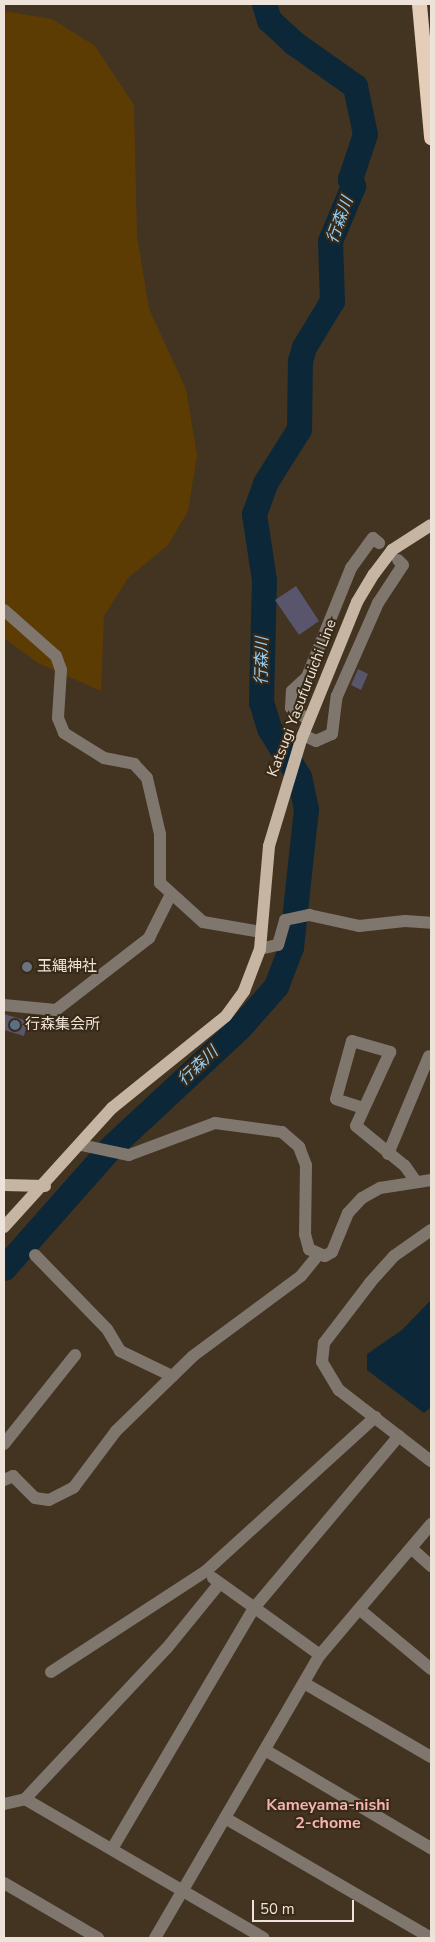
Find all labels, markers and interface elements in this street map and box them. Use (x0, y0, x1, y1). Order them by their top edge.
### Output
water label: 行森川 (323, 194, 357, 246)
street label: Katsugi Yasufuruichi Line (264, 617, 340, 779)
water label: 行森川 (252, 637, 272, 685)
place label: 玉縄神社 (37, 958, 97, 976)
marker: 玉縄神社 (21, 961, 33, 973)
place label: 行森集会所 (25, 1016, 100, 1034)
marker: 行森集会所 (9, 1019, 21, 1031)
water label: 行森川 (174, 1043, 222, 1089)
district label: Kameyama-nishi 2-chome (266, 1795, 390, 1833)
scale bar (255, 1890, 358, 1922)
text: 50 m (260, 1899, 295, 1919)

